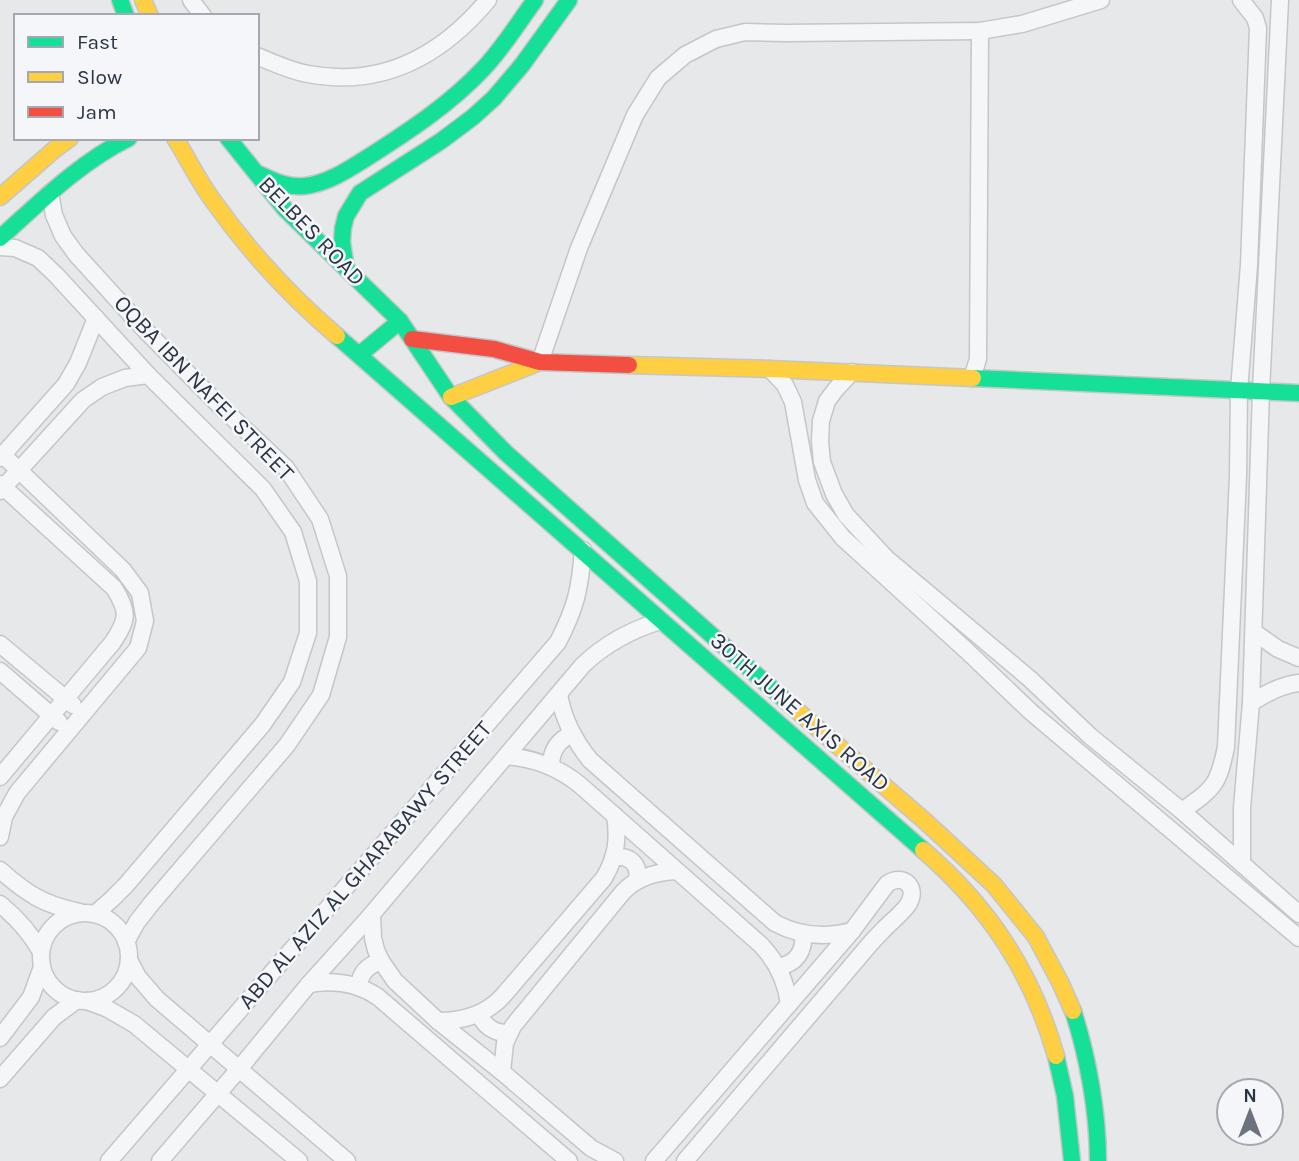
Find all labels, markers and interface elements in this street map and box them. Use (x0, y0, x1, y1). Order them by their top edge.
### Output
legend (14, 14, 259, 140)
text: Fast (77, 30, 118, 54)
text: Slow (77, 65, 122, 89)
text: Jam (77, 100, 117, 124)
street label: BELBES ROAD (253, 171, 371, 291)
street label: OQBA IBN NAFEI STREET (108, 290, 300, 487)
street label: 30TH JUNE AXIS ROAD (705, 627, 895, 797)
street label: ABD AL AZIZ AL GHARABAWY STREET (233, 715, 498, 1014)
north arrow (1215, 1077, 1285, 1147)
text: N (1243, 1085, 1257, 1107)

